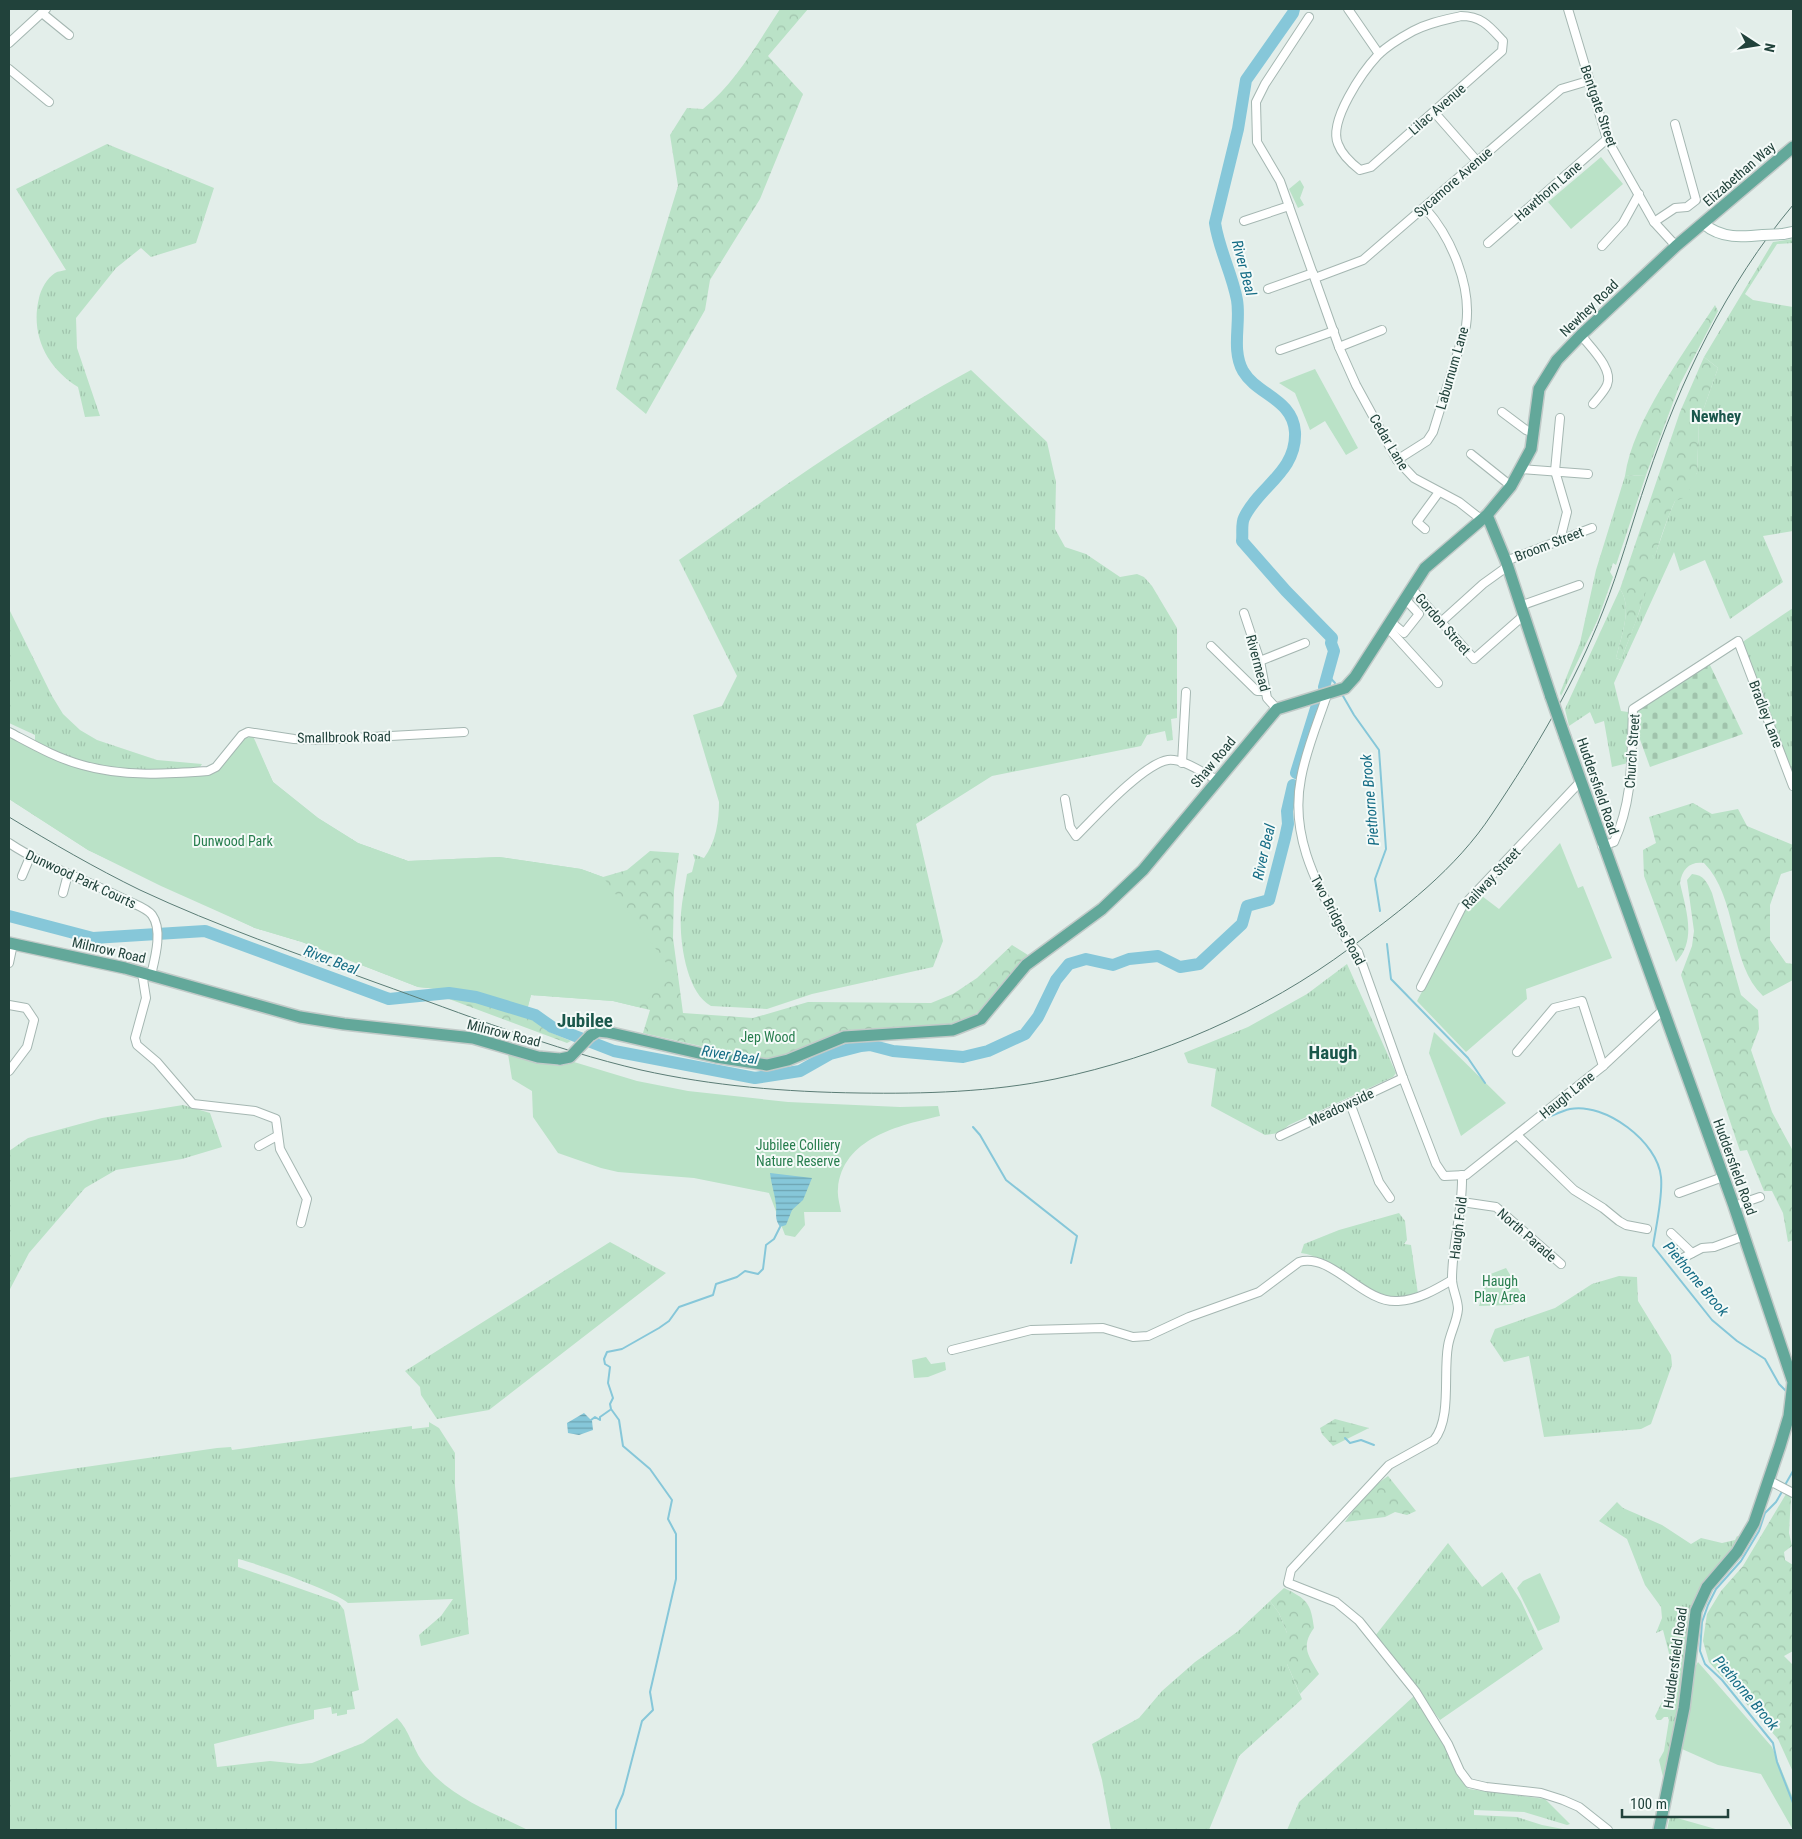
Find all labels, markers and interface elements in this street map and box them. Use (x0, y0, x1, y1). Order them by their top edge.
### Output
north arrow (1732, 20, 1782, 70)
text: N (1761, 42, 1778, 54)
street label: Bentgate Street (1578, 63, 1620, 149)
street label: Lilac Avenue (1405, 80, 1469, 138)
street label: Elizabethan Way (1700, 138, 1778, 210)
street label: Sycamore Avenue (1411, 144, 1496, 220)
street label: Hawthorn Lane (1511, 157, 1585, 224)
water label: River Beal (1228, 238, 1260, 298)
street label: Newhey Road (1557, 276, 1621, 340)
street label: Laburnum Lane (1433, 324, 1472, 411)
district label: Newhey (1691, 407, 1741, 426)
street label: Cedar Lane (1366, 411, 1412, 473)
street label: Broom Street (1512, 524, 1586, 564)
street label: Gordon Street (1412, 590, 1474, 658)
street label: Rivermead (1243, 633, 1273, 693)
street label: Bradley Lane (1746, 678, 1786, 750)
street label: Church Street (1621, 713, 1643, 789)
street label: Smallbrook Road (297, 728, 391, 746)
street label: Shaw Road (1187, 733, 1239, 791)
street label: Huddersfield Road (1574, 735, 1622, 837)
water label: Piethorne Brook (1357, 753, 1383, 847)
water label: River Beal (1249, 822, 1279, 882)
park label: Dunwood Park (193, 833, 274, 849)
street label: Railway Street (1459, 844, 1523, 912)
street label: Dunwood Park Courts (23, 846, 139, 912)
street label: Two Bridges Road (1308, 872, 1368, 968)
street label: Milnrow Road (70, 934, 148, 966)
water label: River Beal (301, 941, 361, 979)
district label: Jubilee (557, 1009, 613, 1032)
street label: Milnrow Road (466, 1016, 542, 1050)
park label: Jep Wood (741, 1029, 795, 1045)
district label: Haugh (1309, 1041, 1357, 1064)
water label: River Beal (700, 1042, 760, 1068)
street label: Haugh Lane (1536, 1068, 1598, 1122)
street label: Meadowside (1306, 1085, 1377, 1129)
street label: Huddersfield Road (1710, 1117, 1760, 1217)
park label: Jubilee Colliery Nature Reserve (756, 1137, 840, 1169)
street label: Haugh Fold (1446, 1196, 1470, 1260)
street label: North Parade (1494, 1205, 1560, 1265)
water label: Piethorne Brook (1660, 1238, 1733, 1320)
park label: Haugh Play Area (1474, 1273, 1526, 1305)
street label: Huddersfield Road (1660, 1607, 1690, 1709)
water label: Piethorne Brook (1710, 1652, 1783, 1734)
scale bar (1622, 1786, 1728, 1818)
text: 100 m (1630, 1795, 1667, 1813)

